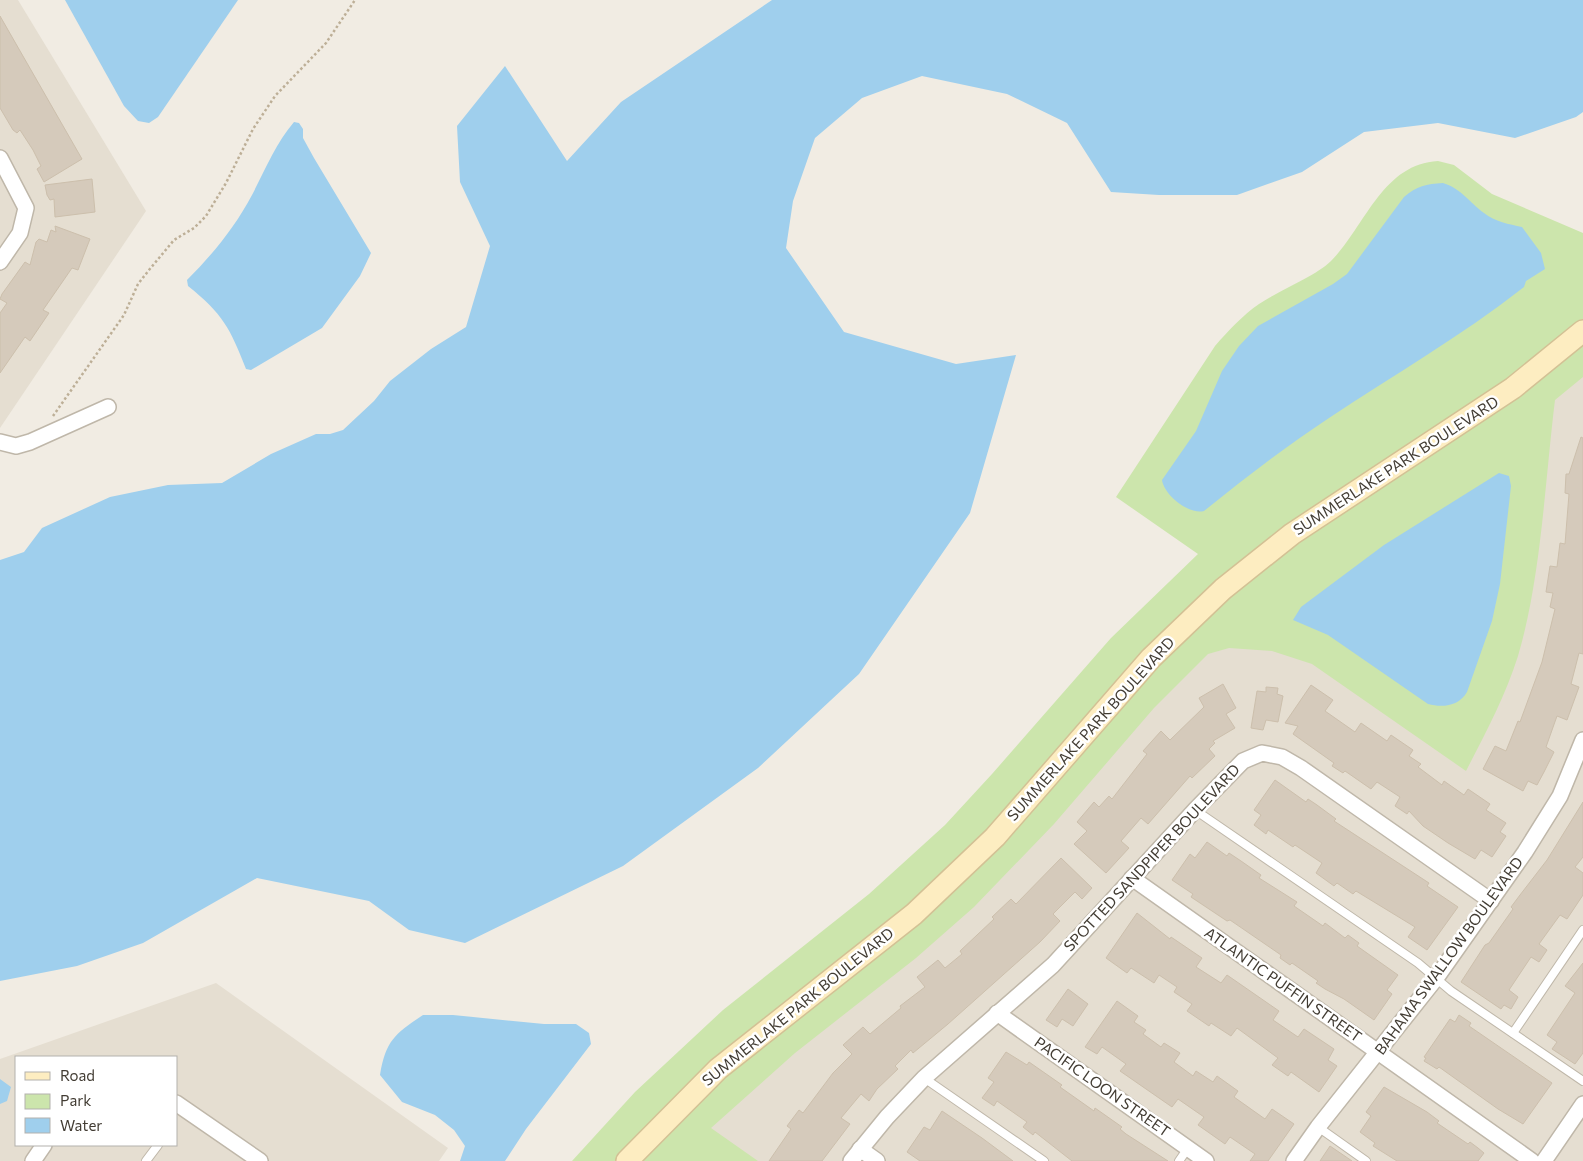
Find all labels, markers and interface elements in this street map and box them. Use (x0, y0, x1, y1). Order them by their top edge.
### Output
street label: SUMMERLAKE PARK BOULEVARD (1289, 392, 1501, 538)
street label: SUMMERLAKE PARK BOULEVARD (1003, 633, 1178, 824)
street label: SPOTTED SANDPIPER BOULEVARD (1060, 760, 1243, 955)
street label: BAHAMA SWALLOW BOULEVARD (1370, 853, 1526, 1058)
street label: SUMMERLAKE PARK BOULEVARD (698, 923, 897, 1089)
street label: ATLANTIC PUFFIN STREET (1202, 923, 1366, 1046)
street label: PACIFIC LOON STREET (1031, 1032, 1174, 1140)
legend (15, 1056, 178, 1146)
text: Road (60, 1066, 95, 1084)
text: Park (60, 1091, 91, 1109)
text: Water (60, 1116, 102, 1134)

